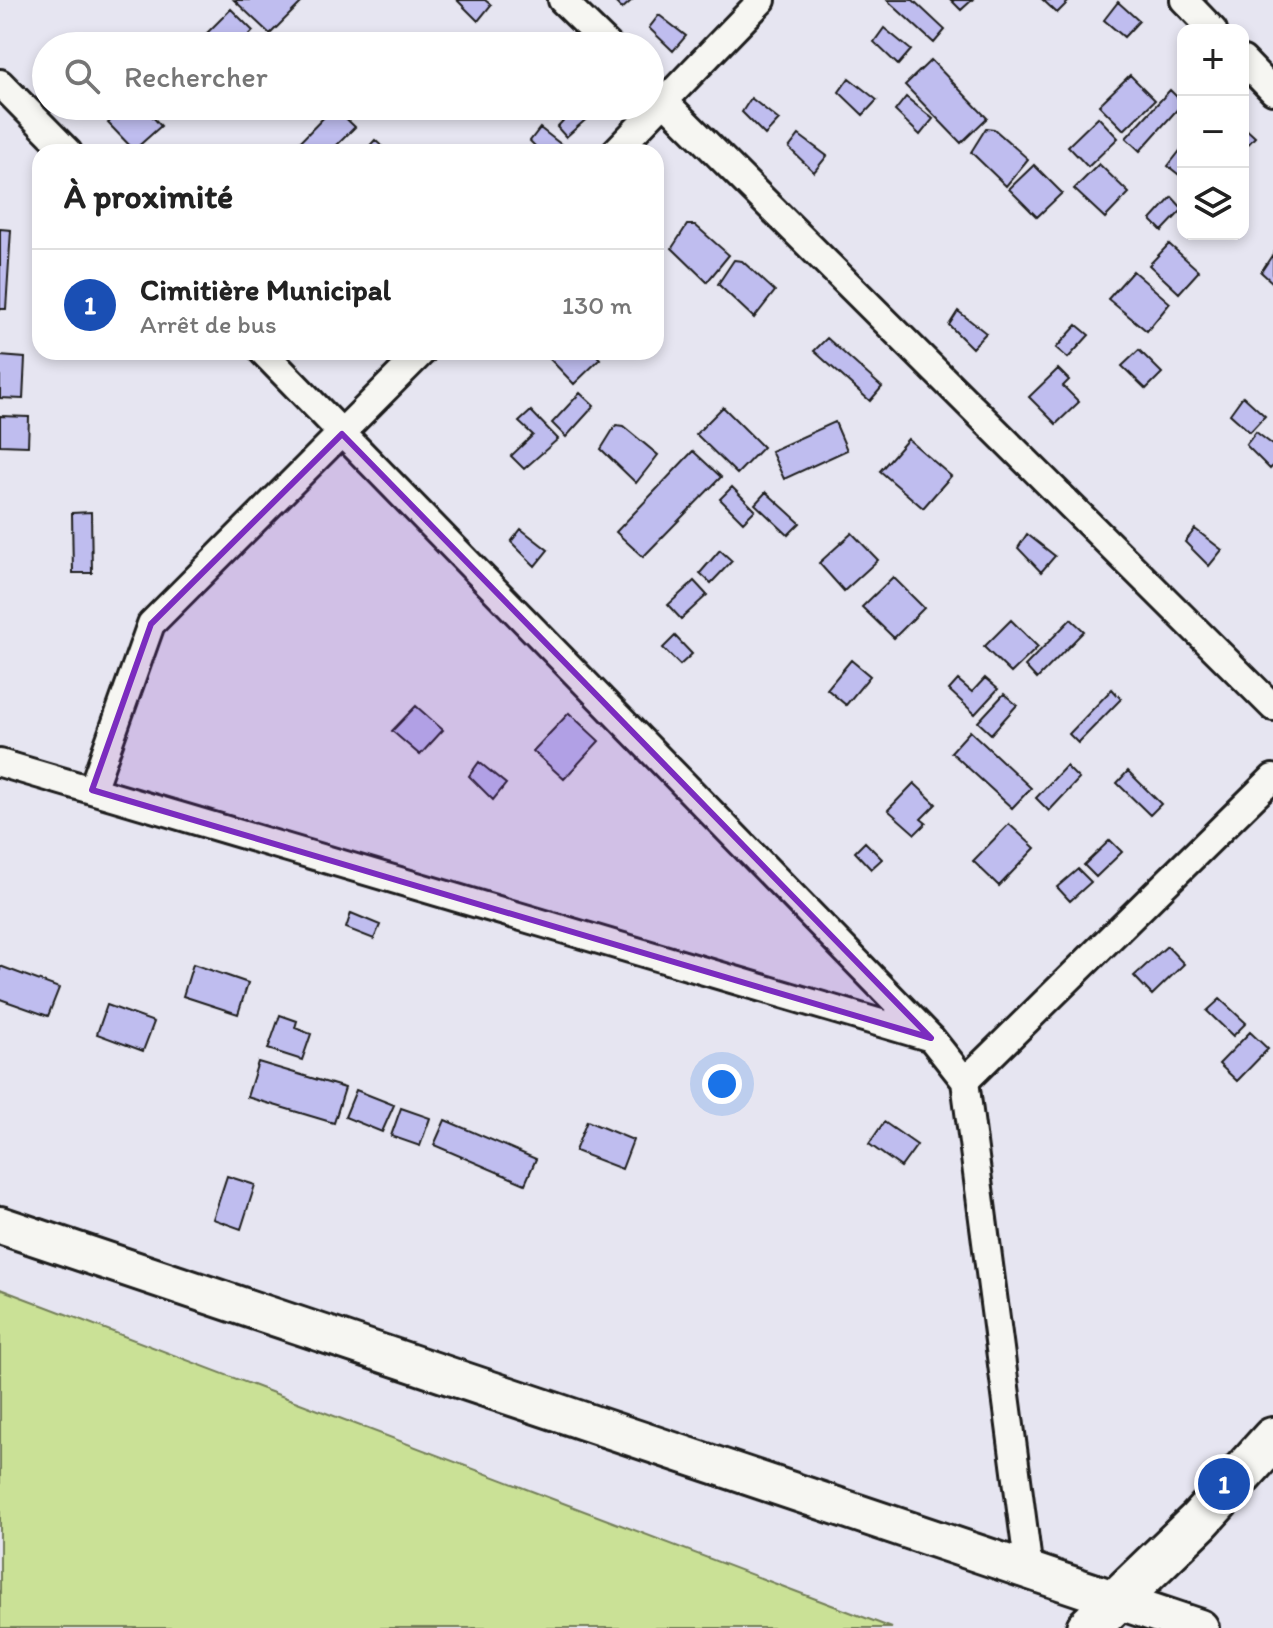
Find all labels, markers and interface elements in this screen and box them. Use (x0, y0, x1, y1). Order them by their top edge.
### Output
map controls (1177, 24, 1249, 240)
button: + (1177, 24, 1249, 96)
search box (32, 32, 664, 120)
icon: search (60, 54, 104, 98)
text: Rechercher (124, 58, 268, 95)
button: − (1177, 96, 1249, 168)
button: layers (1177, 168, 1249, 240)
text: À proximité (64, 176, 233, 217)
text: Cimitière Municipal (140, 271, 391, 308)
text: 1 (84, 289, 96, 321)
text: 130 m (562, 289, 632, 321)
text: Arrêt de bus (140, 308, 277, 340)
your location (702, 1064, 742, 1104)
pin: 1 (1198, 1454, 1250, 1514)

